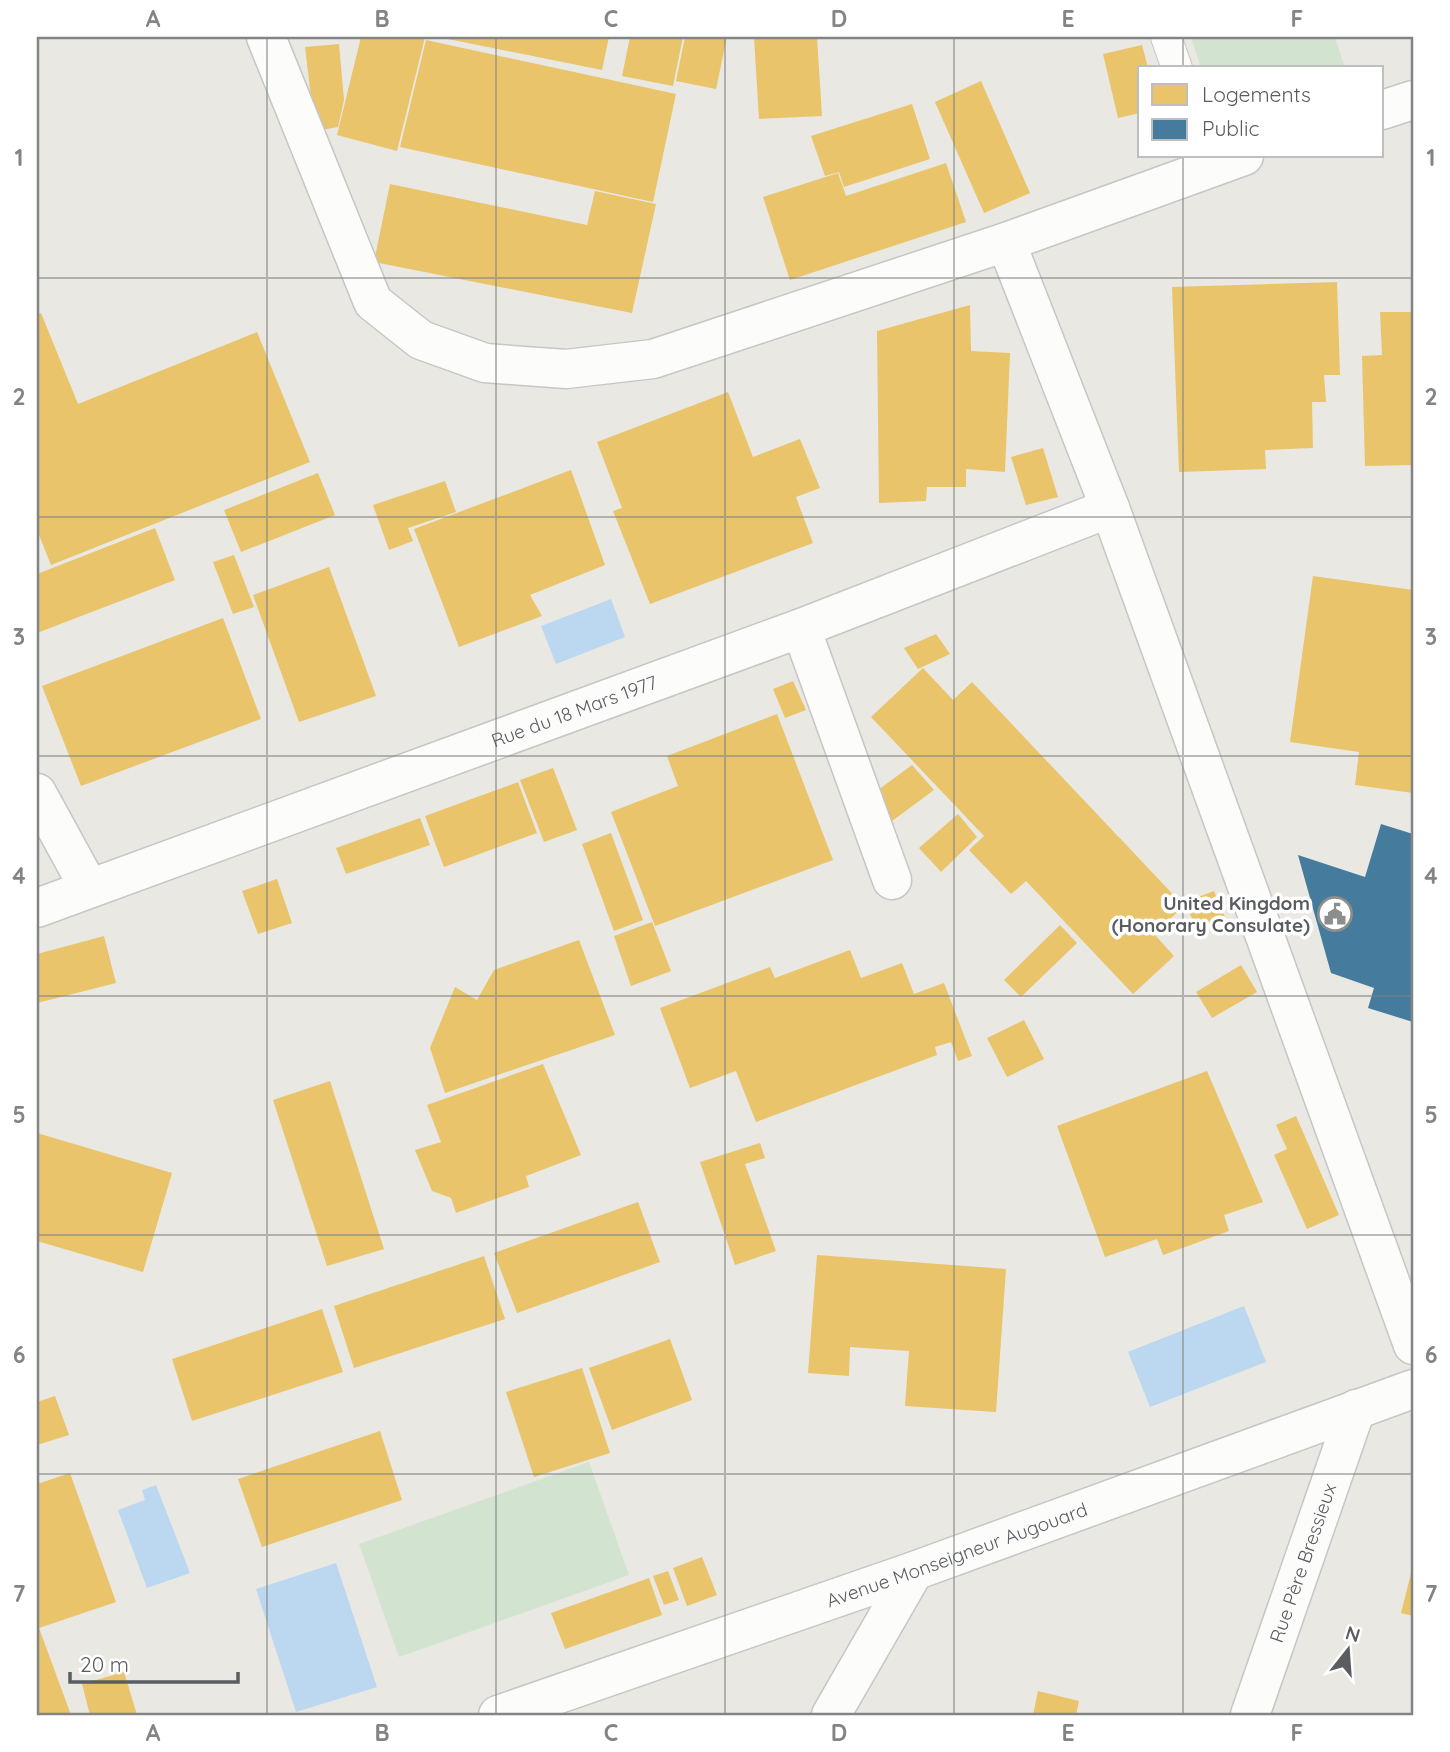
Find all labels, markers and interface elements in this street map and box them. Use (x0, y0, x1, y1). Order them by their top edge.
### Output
text: A (146, 4, 161, 33)
text: B (374, 4, 390, 33)
text: C (604, 4, 618, 33)
text: D (831, 4, 847, 33)
text: E (1061, 4, 1075, 33)
text: F (1291, 4, 1303, 33)
legend (1138, 66, 1384, 158)
text: Logements (1202, 81, 1311, 107)
text: Public (1202, 115, 1259, 141)
text: 1 (15, 143, 23, 172)
text: 1 (1427, 143, 1435, 172)
text: 2 (12, 382, 26, 411)
text: 2 (1424, 382, 1438, 411)
text: 3 (13, 622, 25, 651)
text: 3 (1425, 622, 1437, 651)
street label: Rue du 18 Mars 1977 (488, 670, 661, 753)
text: 4 (12, 861, 26, 890)
text: 4 (1424, 861, 1438, 890)
place label: United Kingdom (Honorary Consulate) (1112, 891, 1310, 937)
public building icon: United Kingdom (Honorary Consulate) (1316, 895, 1354, 933)
text: 5 (12, 1100, 26, 1129)
text: 5 (1424, 1100, 1438, 1129)
text: 6 (13, 1340, 25, 1369)
text: 6 (1425, 1340, 1437, 1369)
street label: Rue Père Bressieux (1264, 1480, 1341, 1646)
street label: Avenue Monseigneur Augouard (823, 1497, 1091, 1612)
text: 7 (13, 1579, 26, 1608)
text: 7 (1425, 1579, 1438, 1608)
north arrow (1314, 1616, 1384, 1686)
text: N (1343, 1620, 1363, 1647)
scale bar (70, 1640, 238, 1684)
text: 20 m (80, 1651, 129, 1677)
text: A (146, 1718, 161, 1747)
text: B (374, 1718, 390, 1747)
text: C (604, 1718, 618, 1747)
text: D (831, 1718, 847, 1747)
text: E (1061, 1718, 1075, 1747)
text: F (1291, 1718, 1303, 1747)

